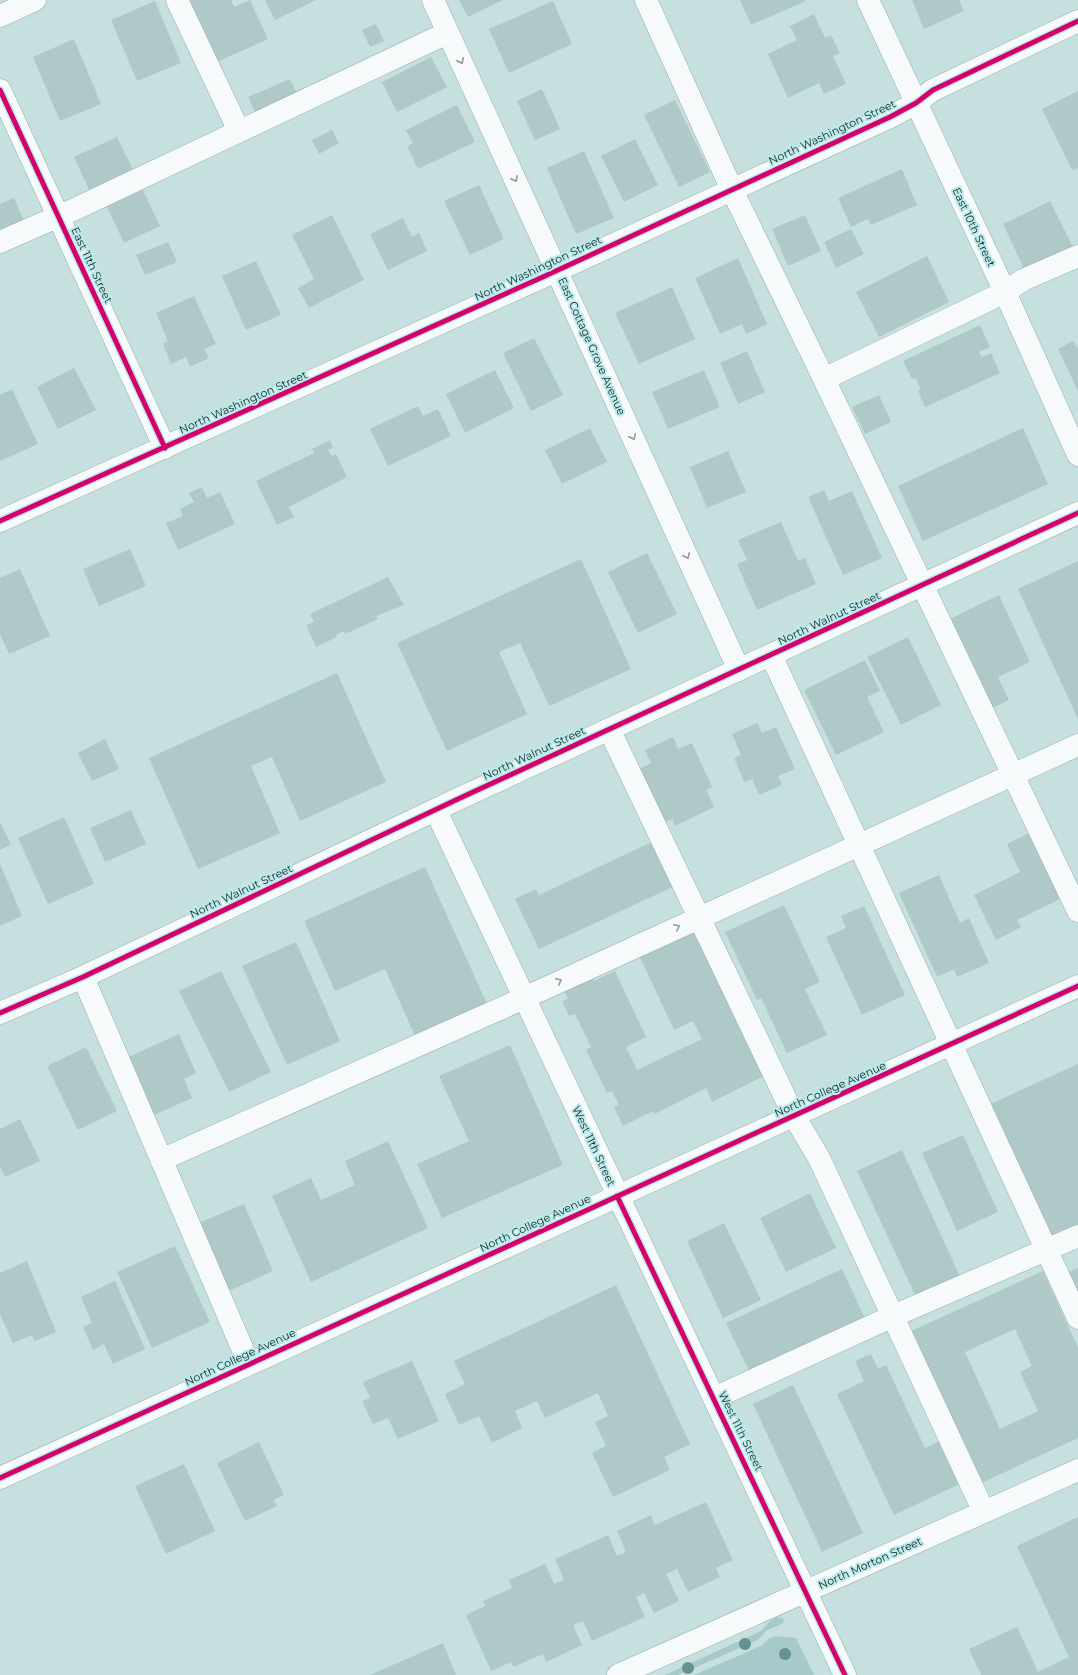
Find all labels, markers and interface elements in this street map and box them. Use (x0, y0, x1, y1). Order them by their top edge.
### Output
one-way arrow (456, 57, 464, 64)
street label: North Washington Street (766, 96, 898, 168)
one-way arrow (510, 175, 518, 182)
street label: East 10th Street (950, 185, 999, 269)
street label: East 11th Street (68, 225, 116, 306)
street label: North Washington Street (472, 232, 604, 304)
street label: East Cottage Grove Avenue (555, 275, 629, 417)
street label: North Washington Street (177, 367, 310, 437)
one-way arrow (628, 433, 636, 441)
one-way arrow (682, 551, 690, 559)
street label: North Walnut Street (775, 588, 883, 648)
street label: North Walnut Street (480, 723, 588, 783)
street label: North Walnut Street (187, 861, 295, 921)
one-way arrow (673, 924, 681, 932)
one-way arrow (555, 978, 562, 986)
street label: North College Avenue (772, 1058, 888, 1120)
street label: West 11th Street (569, 1104, 619, 1189)
street label: North College Avenue (477, 1191, 593, 1255)
street label: North College Avenue (182, 1325, 298, 1389)
street label: West 11th Street (716, 1389, 767, 1474)
street label: North Morton Street (816, 1534, 924, 1592)

